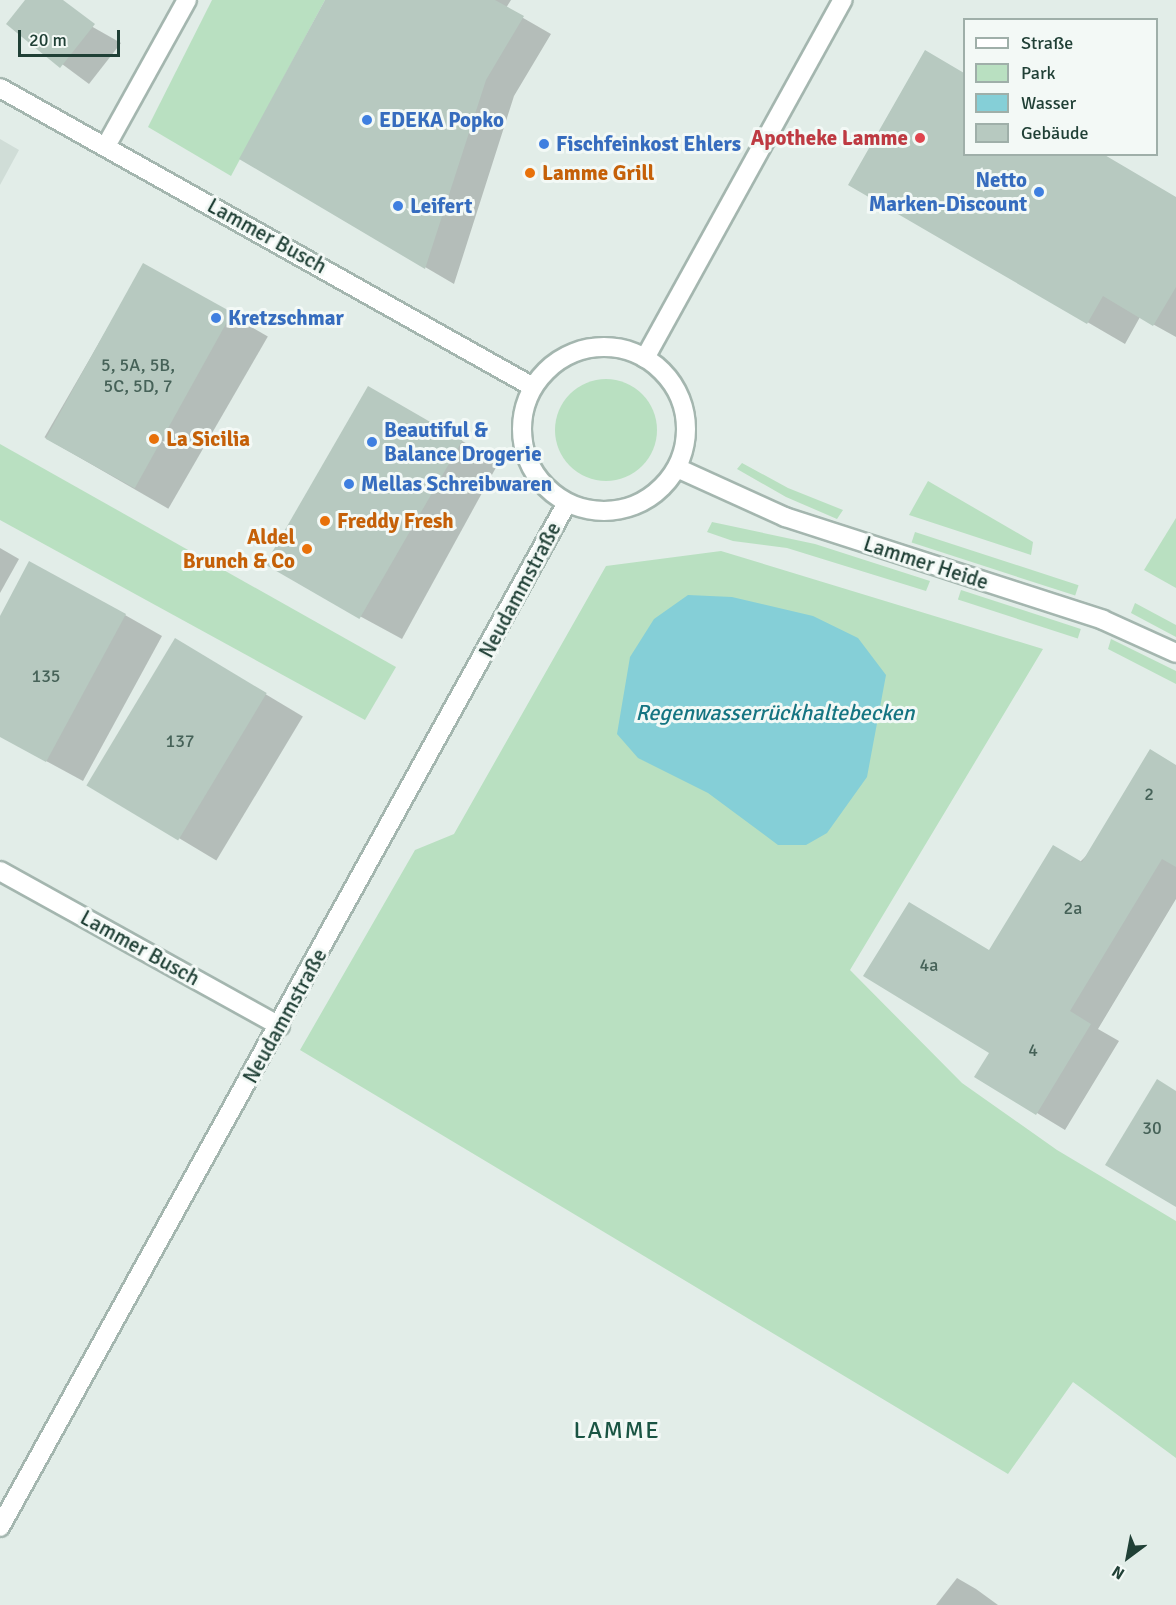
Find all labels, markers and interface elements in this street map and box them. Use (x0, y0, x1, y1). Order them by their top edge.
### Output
scale bar (21, 18, 123, 56)
legend (963, 18, 1158, 156)
text: 20 m (29, 29, 67, 51)
text: Straße (1021, 32, 1073, 54)
text: Park (1021, 62, 1056, 84)
text: Wasser (1021, 92, 1076, 114)
place label: EDEKA Popko (379, 107, 504, 133)
marker: EDEKA Popko (360, 113, 374, 127)
text: Gebäude (1021, 122, 1089, 144)
place label: Apotheke Lamme (751, 125, 908, 151)
place label: Fischfeinkost Ehlers (556, 131, 741, 157)
marker: Apotheke Lamme (913, 131, 927, 145)
marker: Fischfeinkost Ehlers (537, 137, 551, 151)
place label: Lamme Grill (542, 160, 654, 186)
marker: Lamme Grill (523, 166, 537, 180)
place label: Netto Marken-Discount (869, 167, 1027, 217)
marker: Netto Marken-Discount (1032, 185, 1046, 199)
street label: Lammer Busch (203, 193, 331, 279)
place label: Leifert (410, 193, 472, 219)
marker: Leifert (391, 199, 405, 213)
place label: Kretzschmar (228, 305, 344, 331)
marker: Kretzschmar (209, 311, 223, 325)
house number: 5, 5A, 5B, 5C, 5D, 7 (101, 355, 175, 398)
place label: Beautiful & Balance Drogerie (384, 417, 542, 467)
place label: La Sicilia (166, 426, 250, 452)
marker: La Sicilia (147, 432, 161, 446)
marker: Beautiful & Balance Drogerie (365, 435, 379, 449)
place label: Mellas Schreibwaren (361, 471, 552, 497)
marker: Mellas Schreibwaren (342, 477, 356, 491)
place label: Freddy Fresh (337, 508, 454, 534)
marker: Freddy Fresh (318, 514, 332, 528)
street label: Neudammstraße (474, 518, 566, 662)
place label: Aldel Brunch & Co (183, 524, 295, 574)
street label: Lammer Heide (860, 531, 992, 595)
marker: Aldel Brunch & Co (300, 542, 314, 556)
house number: 135 (31, 665, 61, 687)
water label: Regenwasserrückhaltebecken (635, 700, 915, 726)
house number: 137 (165, 730, 195, 752)
house number: 2 (1144, 783, 1154, 805)
house number: 2a (1064, 897, 1082, 919)
street label: Lammer Busch (76, 905, 204, 991)
street label: Neudammstraße (238, 944, 332, 1088)
house number: 4a (920, 954, 938, 976)
house number: 4 (1028, 1039, 1038, 1061)
house number: 30 (1142, 1117, 1162, 1139)
district label: LAMME (574, 1417, 660, 1445)
north arrow (1098, 1527, 1158, 1587)
text: N (1108, 1561, 1128, 1584)

